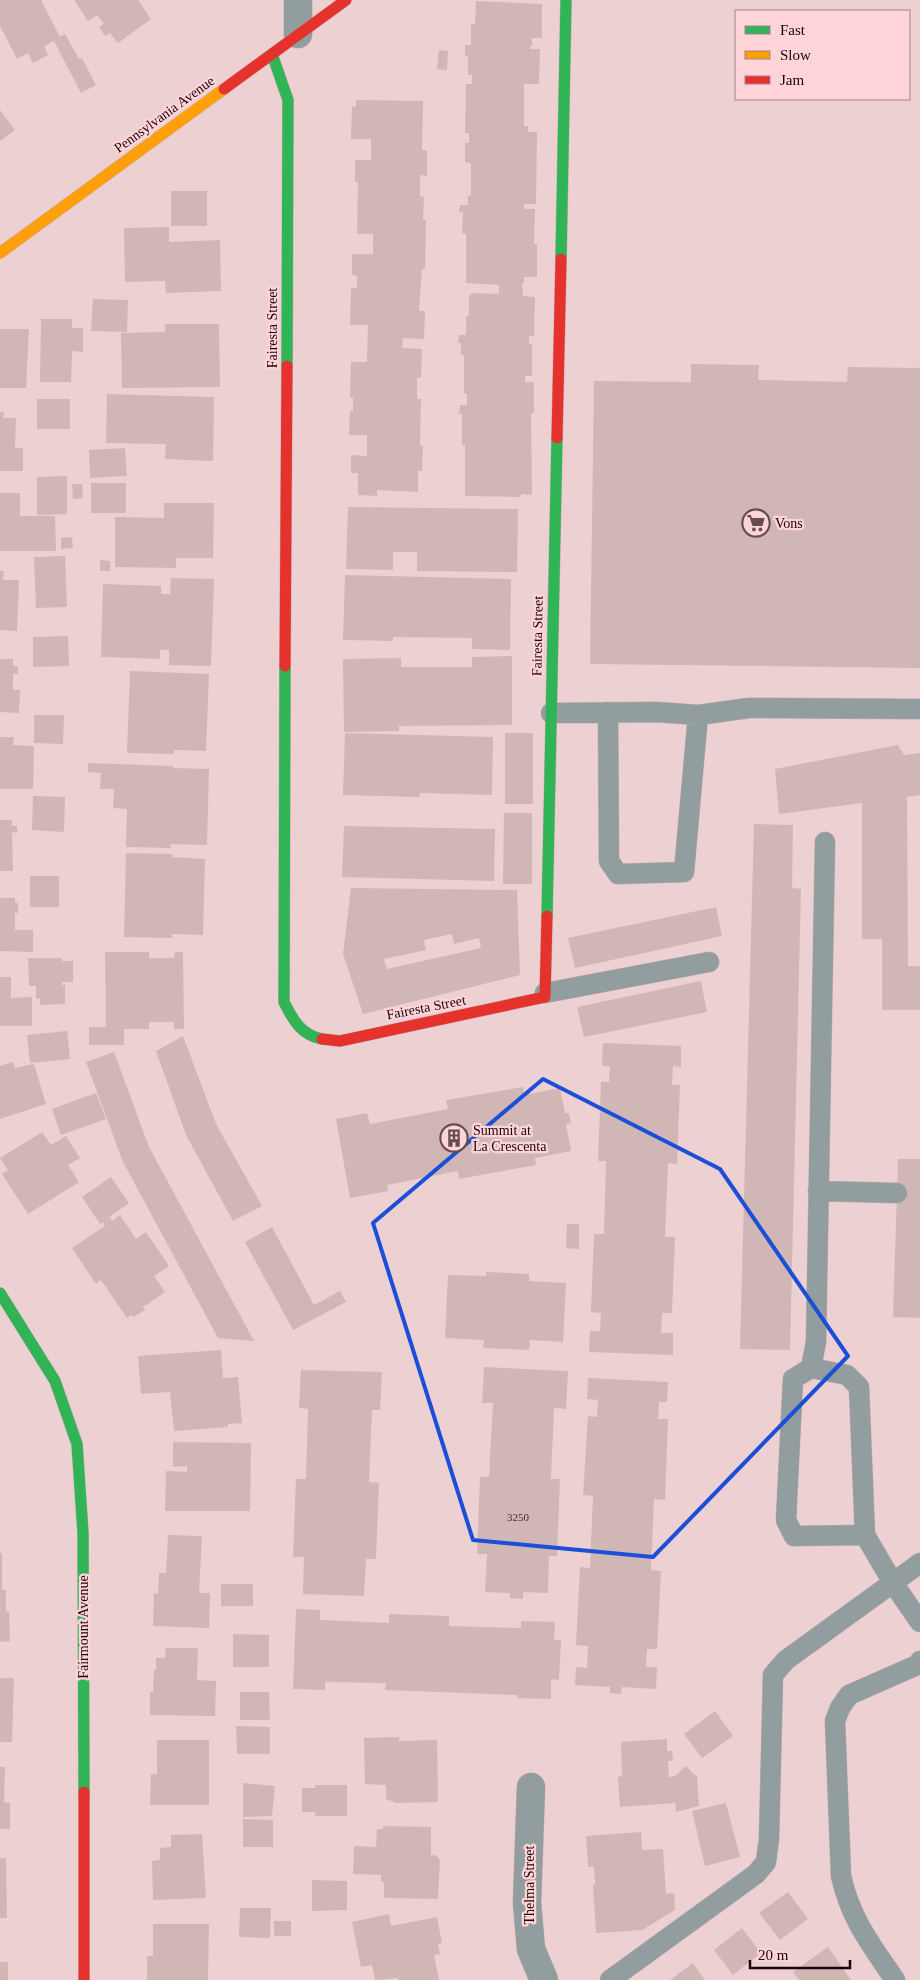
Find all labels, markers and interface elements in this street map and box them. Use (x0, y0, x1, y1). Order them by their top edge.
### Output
legend (735, 10, 910, 100)
text: Fast (780, 22, 806, 38)
text: Slow (780, 47, 811, 63)
text: Jam (780, 72, 804, 88)
street label: Pennsylvania Avenue (111, 73, 217, 156)
street label: Fairesta Street (265, 288, 280, 368)
supermarket icon: Vons (741, 508, 771, 538)
place label: Vons (775, 516, 803, 531)
street label: Fairesta Street (529, 596, 546, 676)
street label: Fairesta Street (385, 992, 467, 1023)
building icon: Summit at La Crescenta (439, 1123, 469, 1153)
place label: Summit at La Crescenta (473, 1123, 547, 1154)
house number: 3250 (507, 1511, 530, 1523)
street label: Fairmount Avenue (76, 1575, 91, 1679)
street label: Thelma Street (522, 1845, 537, 1924)
scale bar (750, 1938, 850, 1970)
text: 20 m (758, 1947, 789, 1963)

